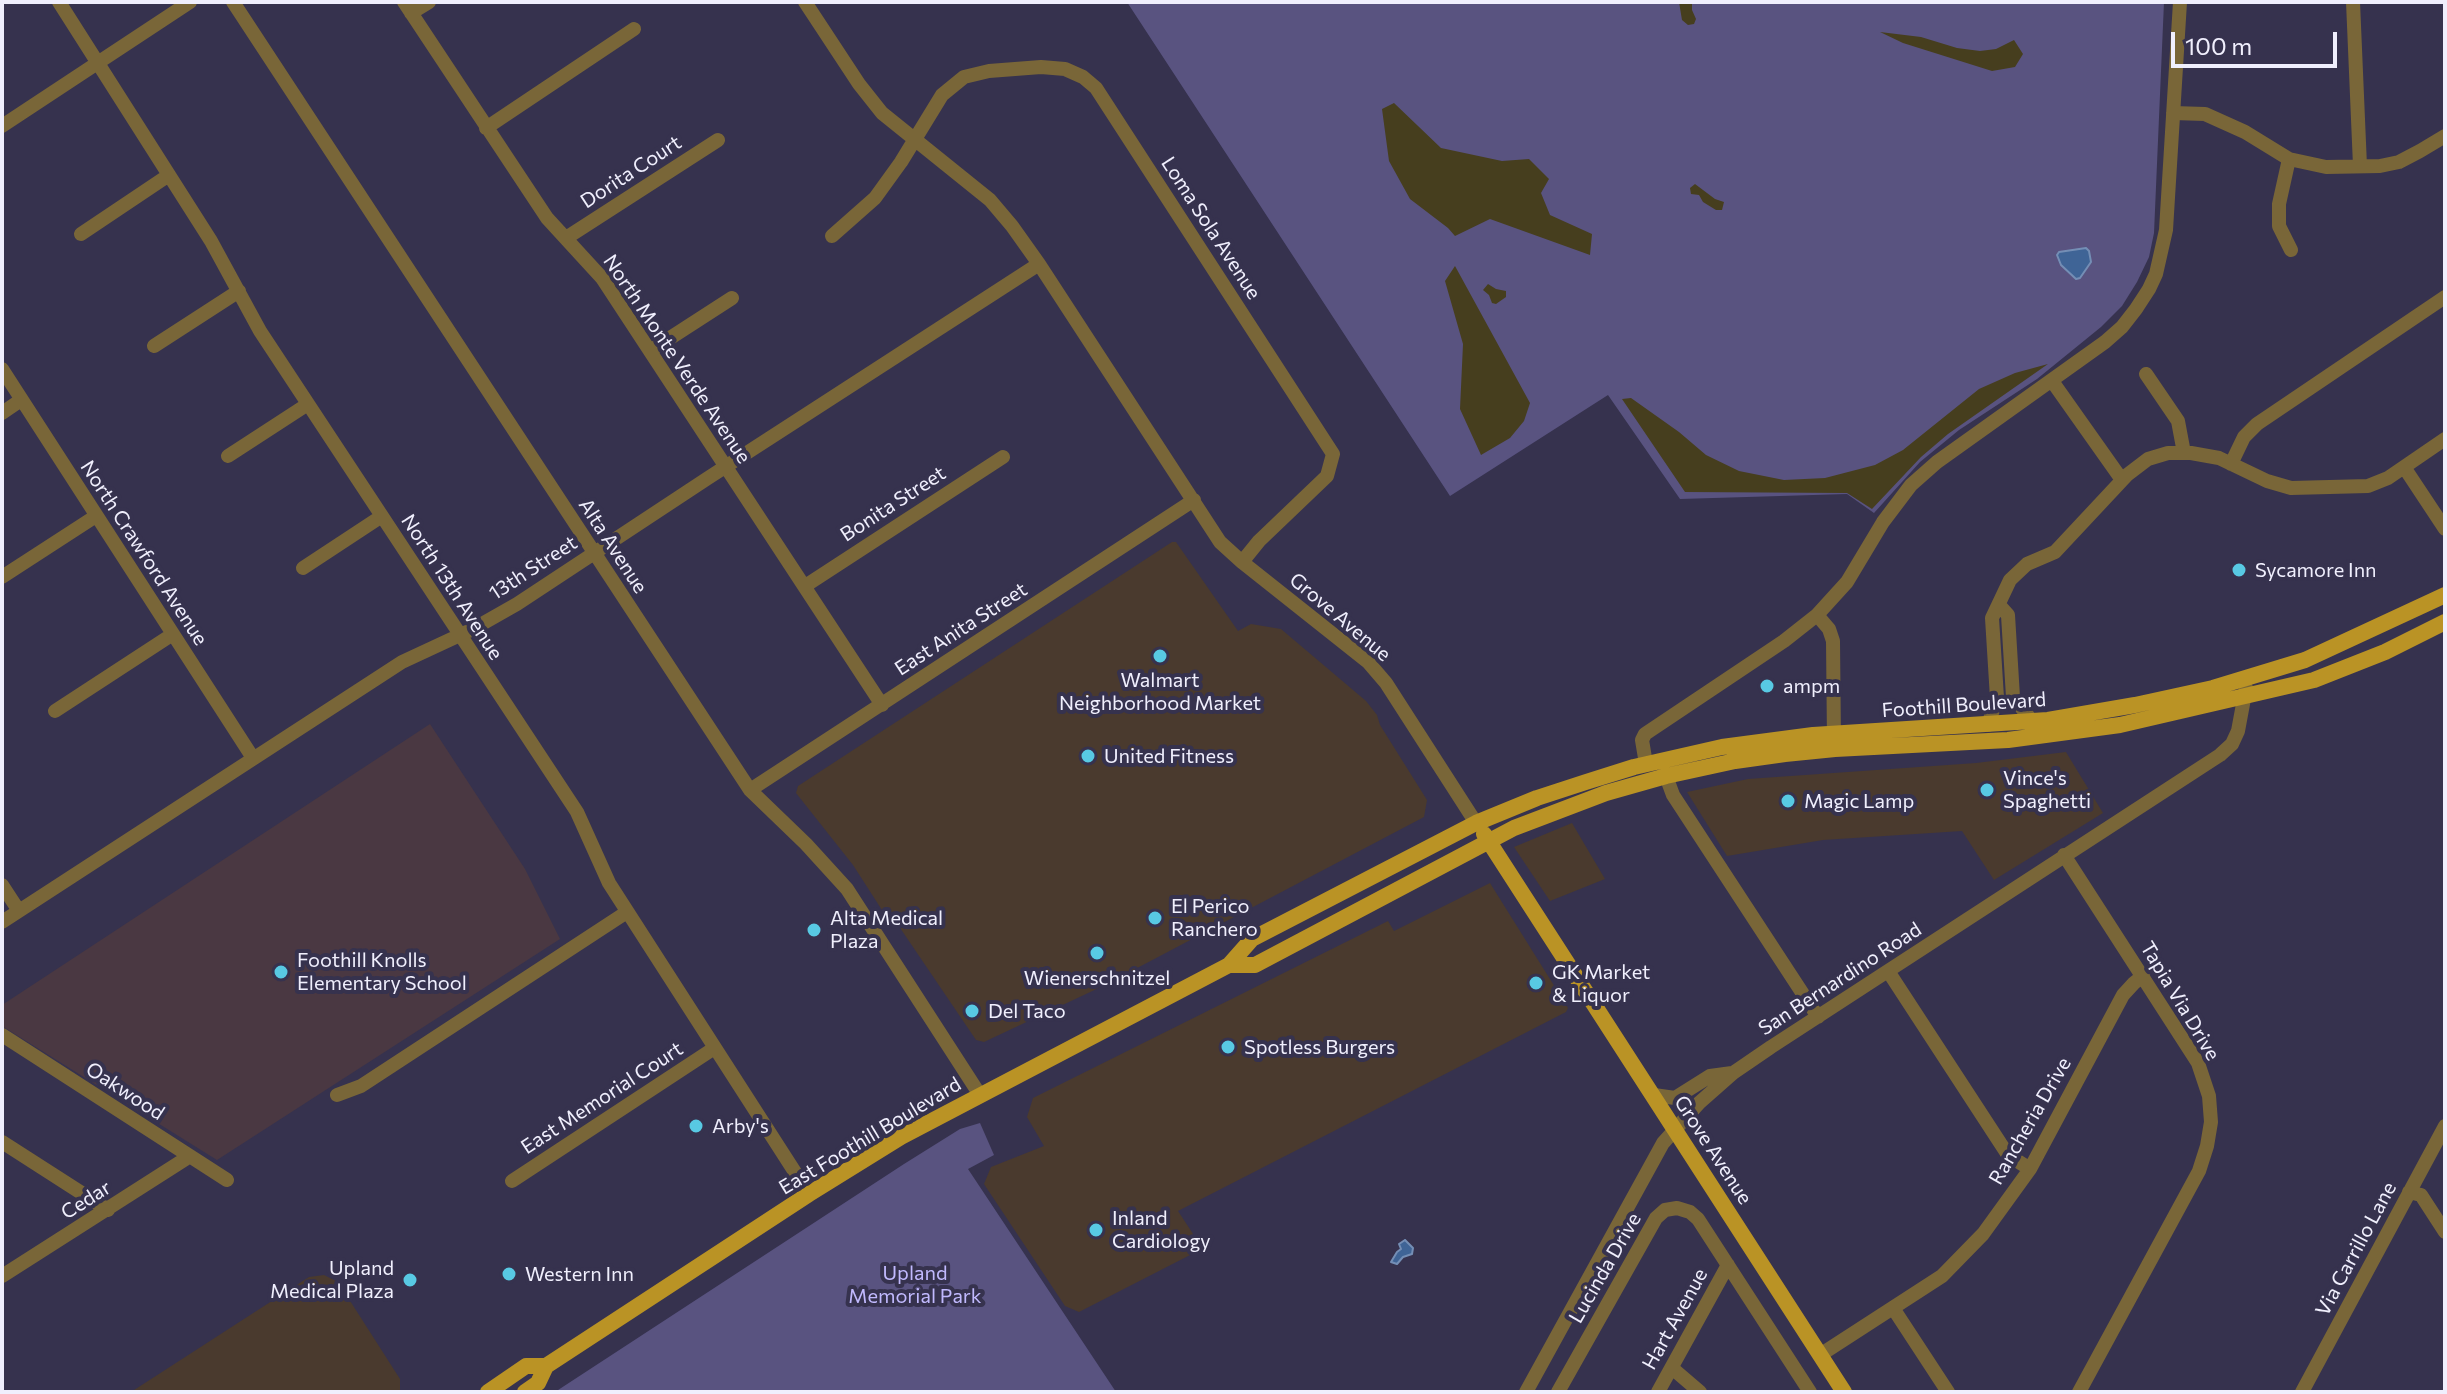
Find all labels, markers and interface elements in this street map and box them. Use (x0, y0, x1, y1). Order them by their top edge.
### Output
scale bar (2175, 16, 2341, 66)
text: 100 m (2185, 31, 2252, 60)
street label: Dorita Court (576, 131, 686, 213)
street label: Loma Sola Avenue (1156, 152, 1266, 304)
street label: North Monte Verde Avenue (598, 250, 756, 468)
street label: North Crawford Avenue (75, 456, 213, 650)
street label: Bonita Street (836, 461, 950, 547)
street label: Alta Avenue (574, 494, 652, 598)
street label: North 13th Avenue (396, 510, 508, 664)
street label: 13th Street (485, 531, 581, 605)
place label: Sycamore Inn (2255, 558, 2377, 582)
marker: Sycamore Inn (2230, 561, 2248, 579)
street label: Grove Avenue (1284, 568, 1396, 666)
street label: East Anita Street (890, 577, 1032, 681)
marker: Walmart Neighborhood Market (1151, 647, 1169, 665)
place label: Walmart Neighborhood Market (1059, 668, 1261, 715)
place label: ampm (1783, 674, 1840, 698)
marker: ampm (1758, 677, 1776, 695)
street label: Foothill Boulevard (1881, 687, 2047, 723)
place label: United Fitness (1104, 744, 1234, 768)
marker: United Fitness (1079, 747, 1097, 765)
place label: Vince's Spaghetti (2003, 766, 2091, 813)
marker: Vince's Spaghetti (1978, 781, 1996, 799)
place label: Magic Lamp (1804, 789, 1914, 813)
marker: Magic Lamp (1779, 792, 1797, 810)
place label: El Perico Ranchero (1171, 894, 1258, 941)
place label: Alta Medical Plaza (830, 906, 943, 953)
marker: El Perico Ranchero (1146, 909, 1164, 927)
street label: San Bernardino Road (1754, 917, 1926, 1041)
marker: Alta Medical Plaza (805, 921, 823, 939)
street label: Tapia Via Drive (2135, 937, 2225, 1065)
marker: Wienerschnitzel (1088, 944, 1106, 962)
place label: Foothill Knolls Elementary School (297, 948, 467, 995)
place label: GK Market & Liquor (1552, 960, 1650, 1007)
marker: Foothill Knolls Elementary School (272, 963, 290, 981)
place label: Wienerschnitzel (1024, 966, 1170, 990)
marker: GK Market & Liquor (1527, 974, 1545, 992)
place label: Del Taco (988, 999, 1066, 1023)
marker: Del Taco (963, 1002, 981, 1020)
place label: Spotless Burgers (1244, 1035, 1395, 1059)
street label: East Memorial Court (517, 1037, 687, 1159)
marker: Spotless Burgers (1219, 1038, 1237, 1056)
street label: Rancheria Drive (1984, 1053, 2076, 1189)
street label: Oakwood (81, 1057, 169, 1125)
street label: East Foothill Boulevard (775, 1072, 965, 1200)
street label: Grove Avenue (1669, 1091, 1757, 1209)
place label: Arby's (712, 1114, 769, 1138)
marker: Arby's (687, 1117, 705, 1135)
street label: Cedar (57, 1175, 115, 1225)
street label: Via Carrillo Lane (2311, 1178, 2401, 1320)
place label: Inland Cardiology (1112, 1206, 1211, 1253)
street label: Lucinda Drive (1564, 1209, 1646, 1327)
marker: Inland Cardiology (1087, 1221, 1105, 1239)
place label: Upland Medical Plaza (270, 1256, 394, 1303)
park label: Upland Memorial Park (848, 1261, 982, 1308)
place label: Western Inn (525, 1262, 634, 1286)
street label: Hart Avenue (1637, 1264, 1713, 1374)
marker: Western Inn (500, 1265, 518, 1283)
marker: Upland Medical Plaza (401, 1271, 419, 1289)

